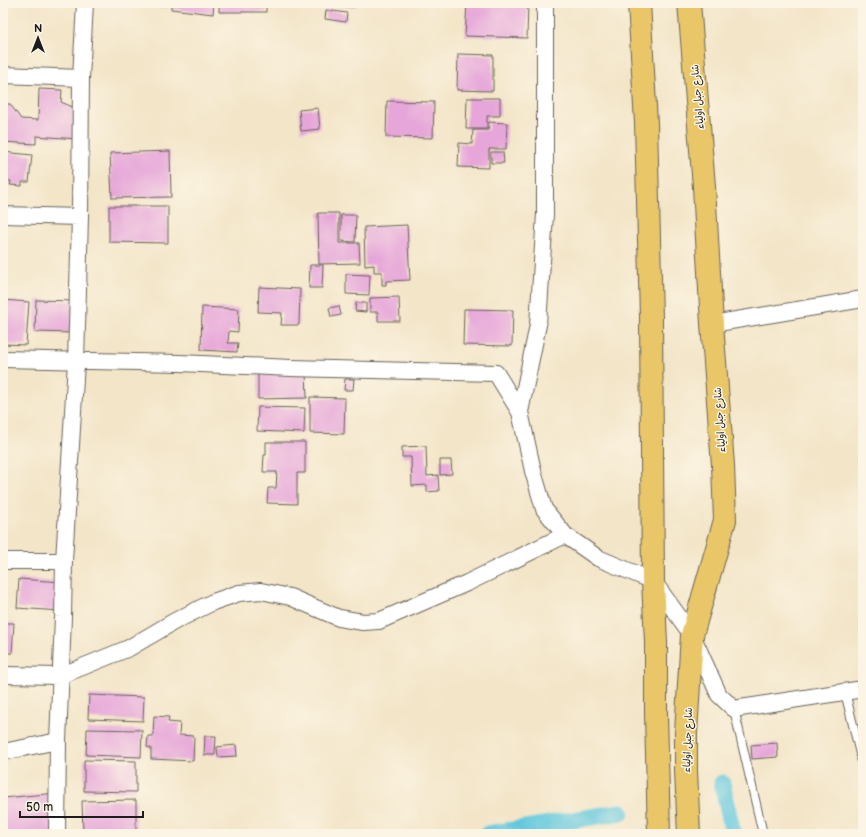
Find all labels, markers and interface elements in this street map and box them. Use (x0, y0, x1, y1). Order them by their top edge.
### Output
north arrow (18, 18, 58, 58)
text: N (34, 22, 42, 35)
street label: شارع جبل اولياء (689, 64, 708, 130)
street label: شارع جبل اولياء (712, 387, 729, 453)
street label: شارع جبل اولياء (681, 707, 696, 773)
scale bar (20, 793, 143, 819)
text: 50 m (26, 800, 53, 815)

